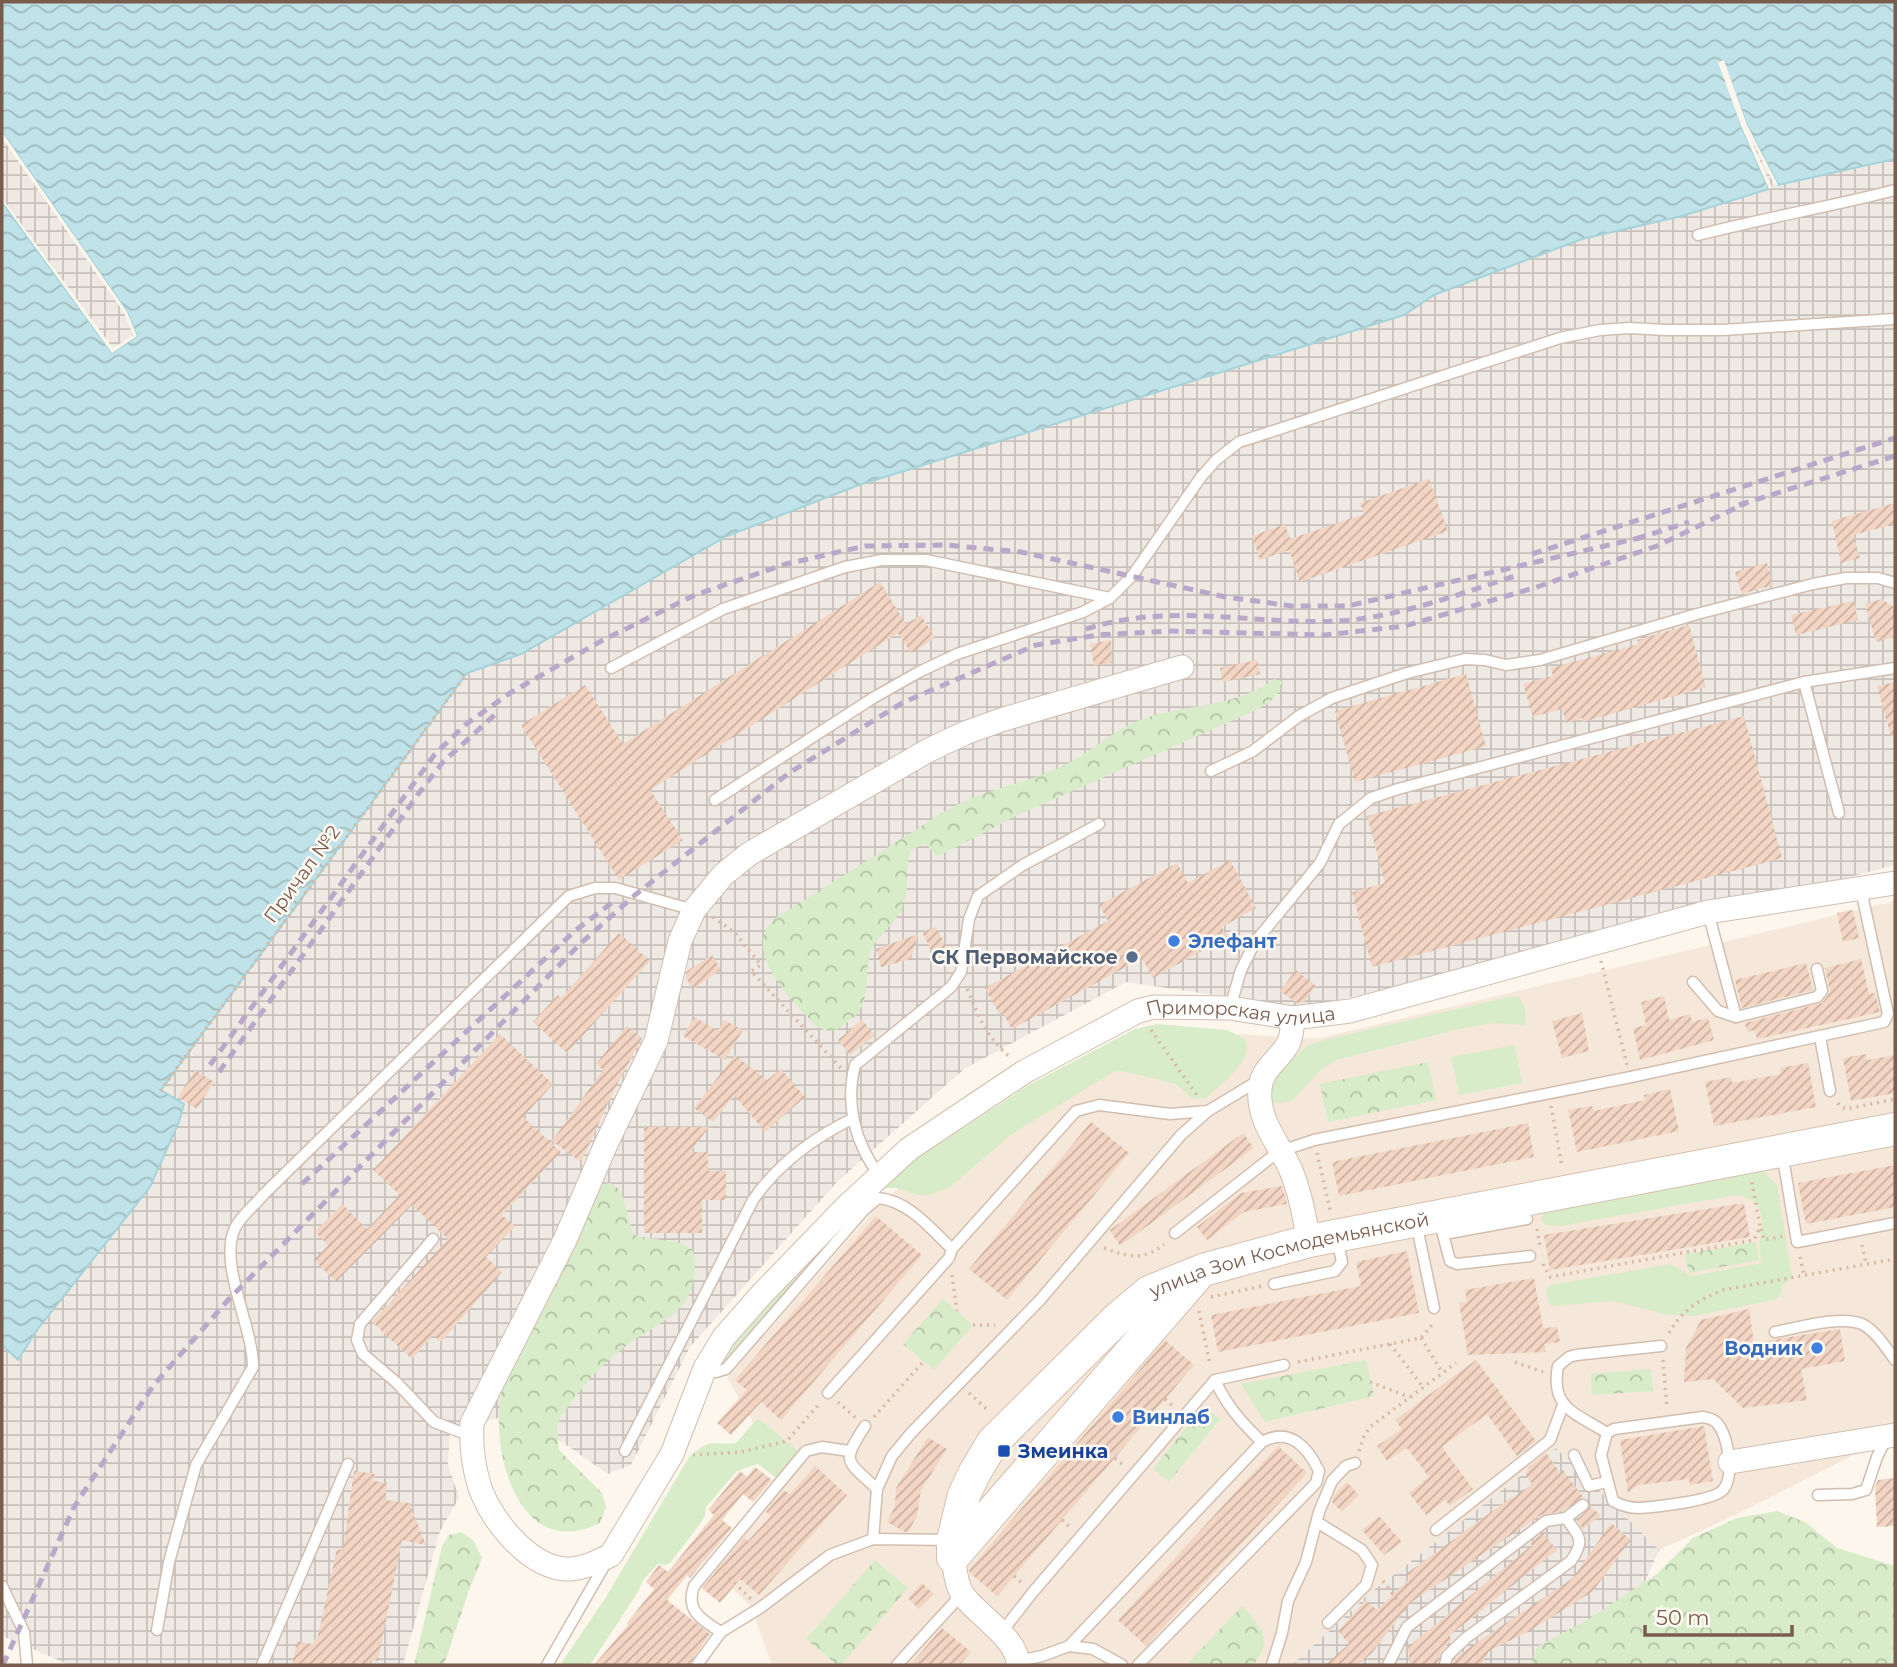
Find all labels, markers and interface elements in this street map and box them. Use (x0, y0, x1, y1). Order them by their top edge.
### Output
street label: Причал №2 (259, 820, 345, 927)
place label: Элефант (1188, 930, 1278, 953)
marker: Элефант (1166, 933, 1182, 949)
place label: СК Первомайское (932, 946, 1118, 969)
marker: СК Первомайское (1124, 949, 1140, 965)
street label: Приморская улица (1143, 994, 1336, 1030)
street label: улица Зои Космодемьянской (1145, 1207, 1431, 1303)
place label: Водник (1724, 1337, 1804, 1360)
marker: Водник (1809, 1340, 1825, 1356)
place label: Винлаб (1132, 1406, 1210, 1429)
marker: Винлаб (1110, 1409, 1126, 1425)
place label: Змеинка (1017, 1440, 1108, 1463)
marker: Змеинка (996, 1443, 1012, 1459)
scale bar (1645, 1594, 1792, 1638)
text: 50 m (1656, 1605, 1710, 1630)

